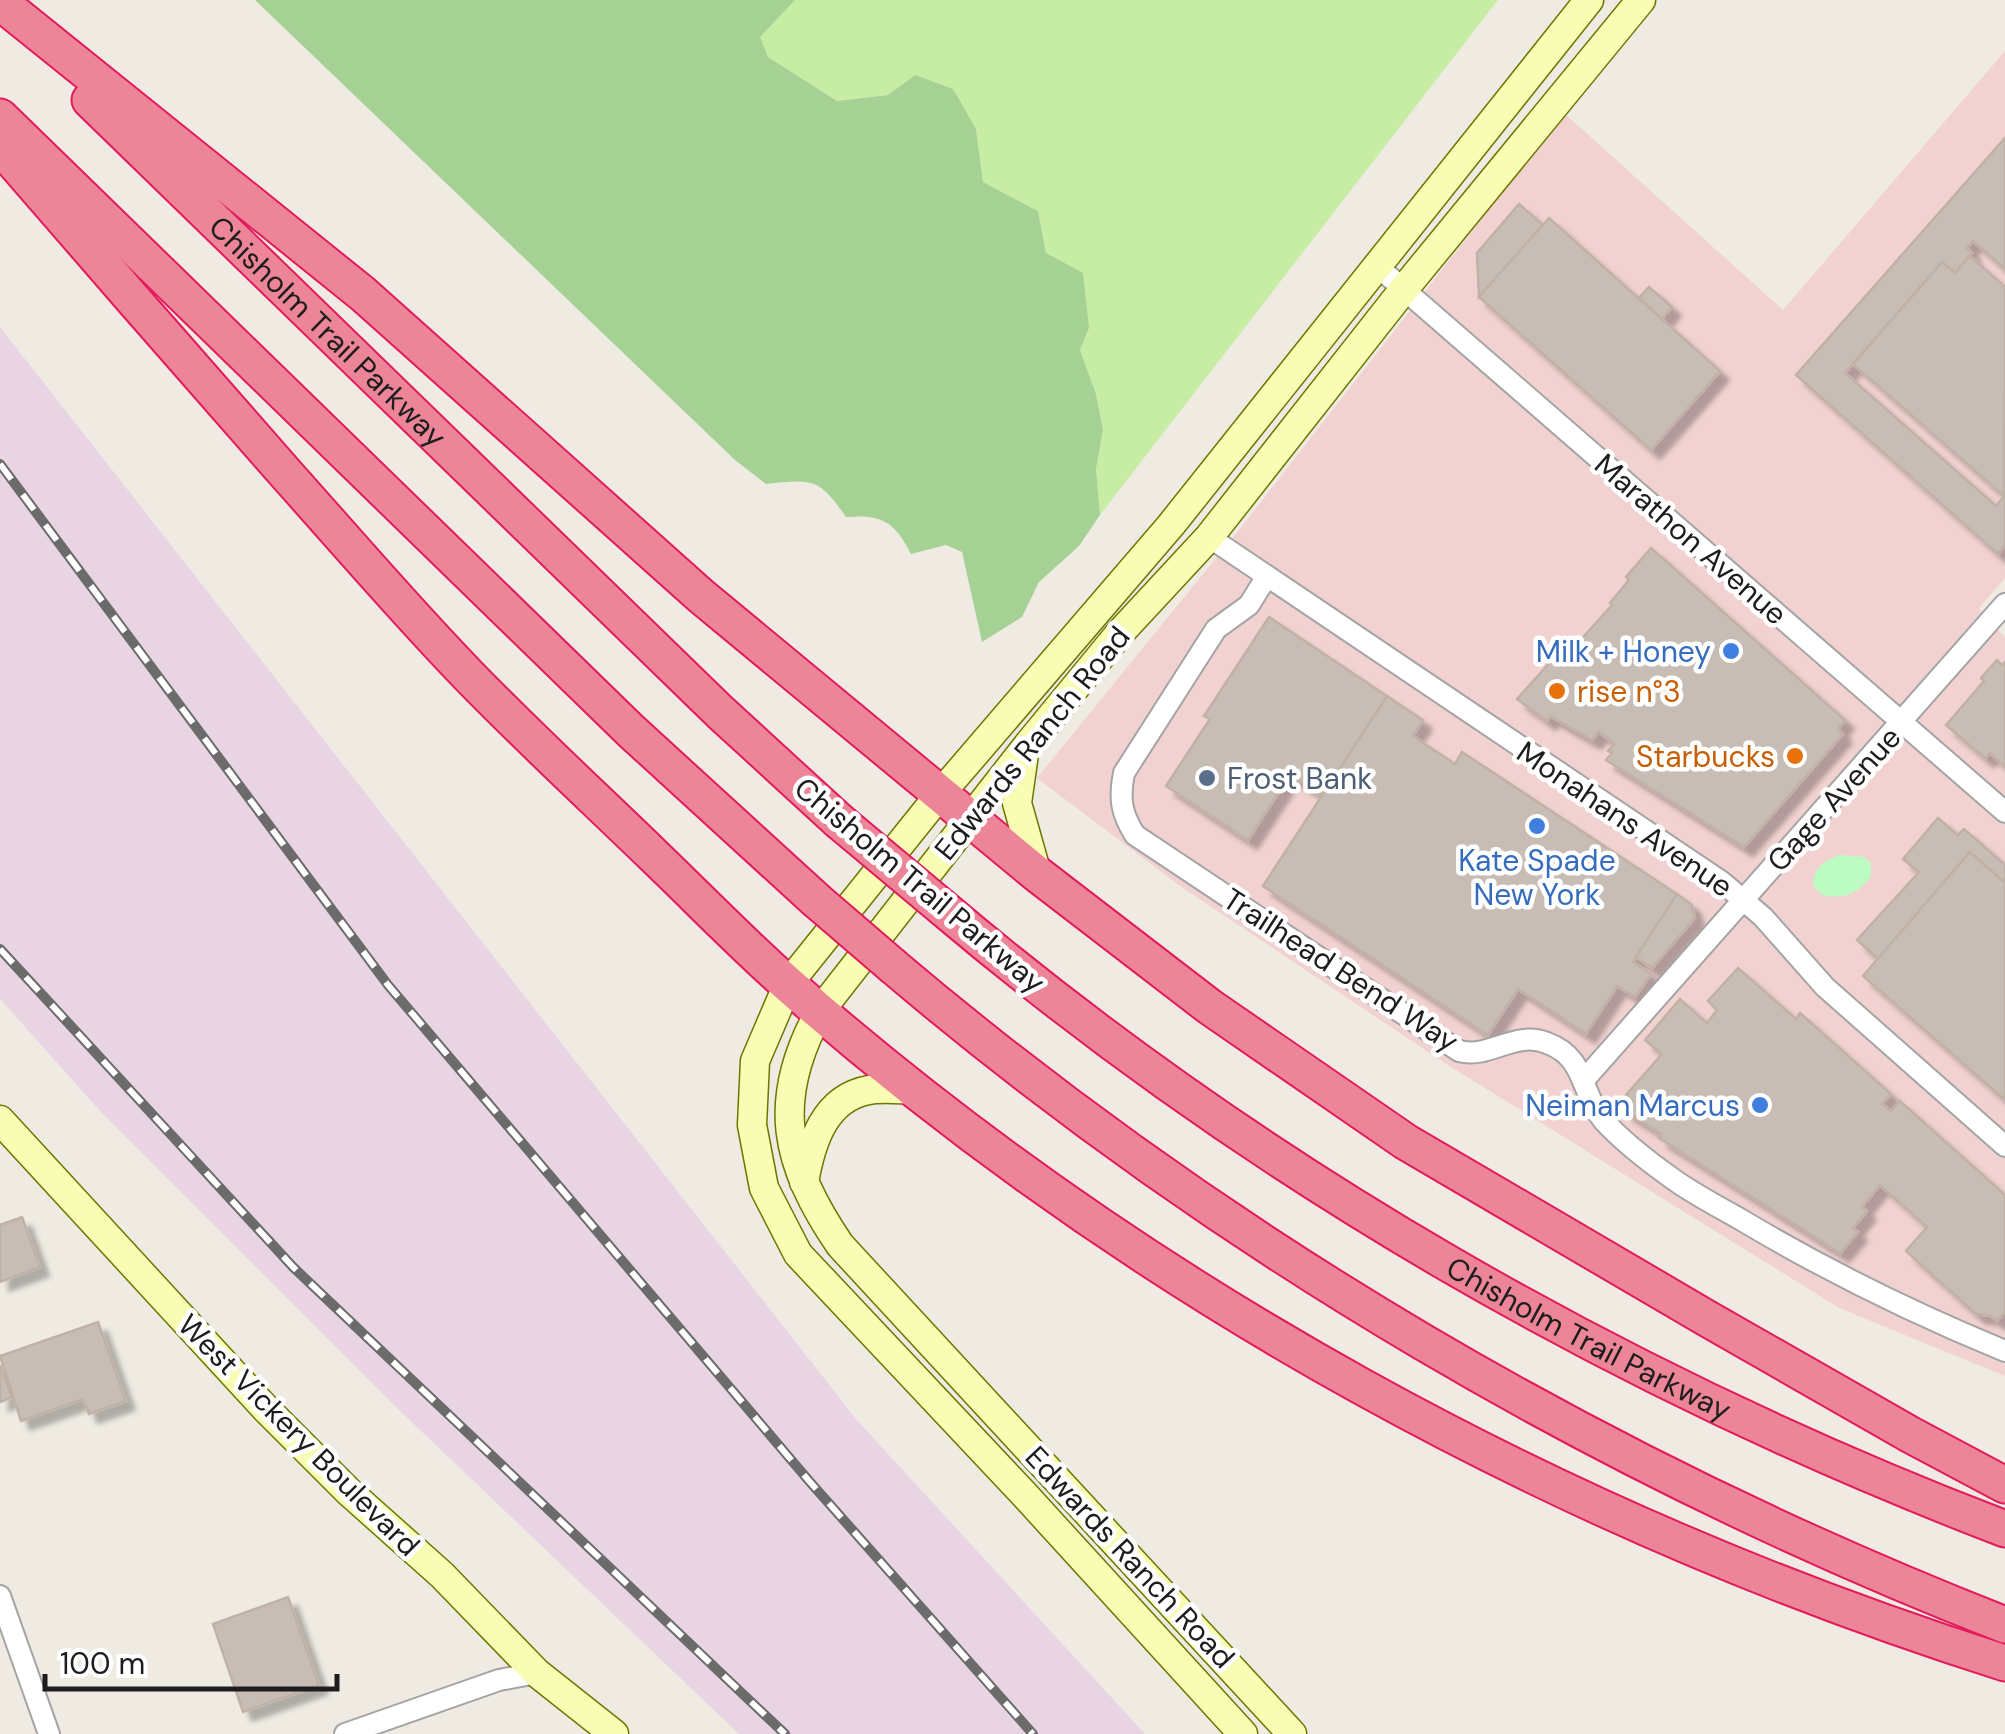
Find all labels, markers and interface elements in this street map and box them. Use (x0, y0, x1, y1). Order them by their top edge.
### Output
street label: Chisholm Trail Parkway (201, 207, 455, 456)
street label: Marathon Avenue (1587, 445, 1795, 633)
street label: Edwards Ranch Road (926, 618, 1138, 868)
place label: Milk + Honey (1536, 632, 1711, 671)
marker: Milk + Honey (1720, 640, 1742, 662)
place label: rise n°3 (1577, 672, 1681, 711)
marker: rise n°3 (1546, 680, 1568, 702)
street label: Gage Avenue (1759, 718, 1909, 880)
street label: Monahans Avenue (1509, 732, 1741, 906)
place label: Starbucks (1636, 737, 1775, 776)
marker: Starbucks (1784, 745, 1806, 767)
place label: Frost Bank (1227, 759, 1372, 798)
marker: Frost Bank (1196, 767, 1218, 789)
street label: Chisholm Trail Parkway (786, 768, 1054, 1002)
marker: Kate Spade New York (1526, 815, 1548, 837)
place label: Kate Spade New York (1458, 841, 1616, 914)
street label: Trailhead Bend Way (1216, 879, 1466, 1061)
place label: Neiman Marcus (1525, 1086, 1740, 1125)
marker: Neiman Marcus (1749, 1094, 1771, 1116)
street label: Chisholm Trail Parkway (1440, 1247, 1738, 1429)
street label: West Vickery Boulevard (170, 1306, 428, 1564)
street label: Edwards Ranch Road (1017, 1438, 1243, 1676)
scale bar (45, 1629, 338, 1691)
text: 100 m (60, 1644, 145, 1683)

